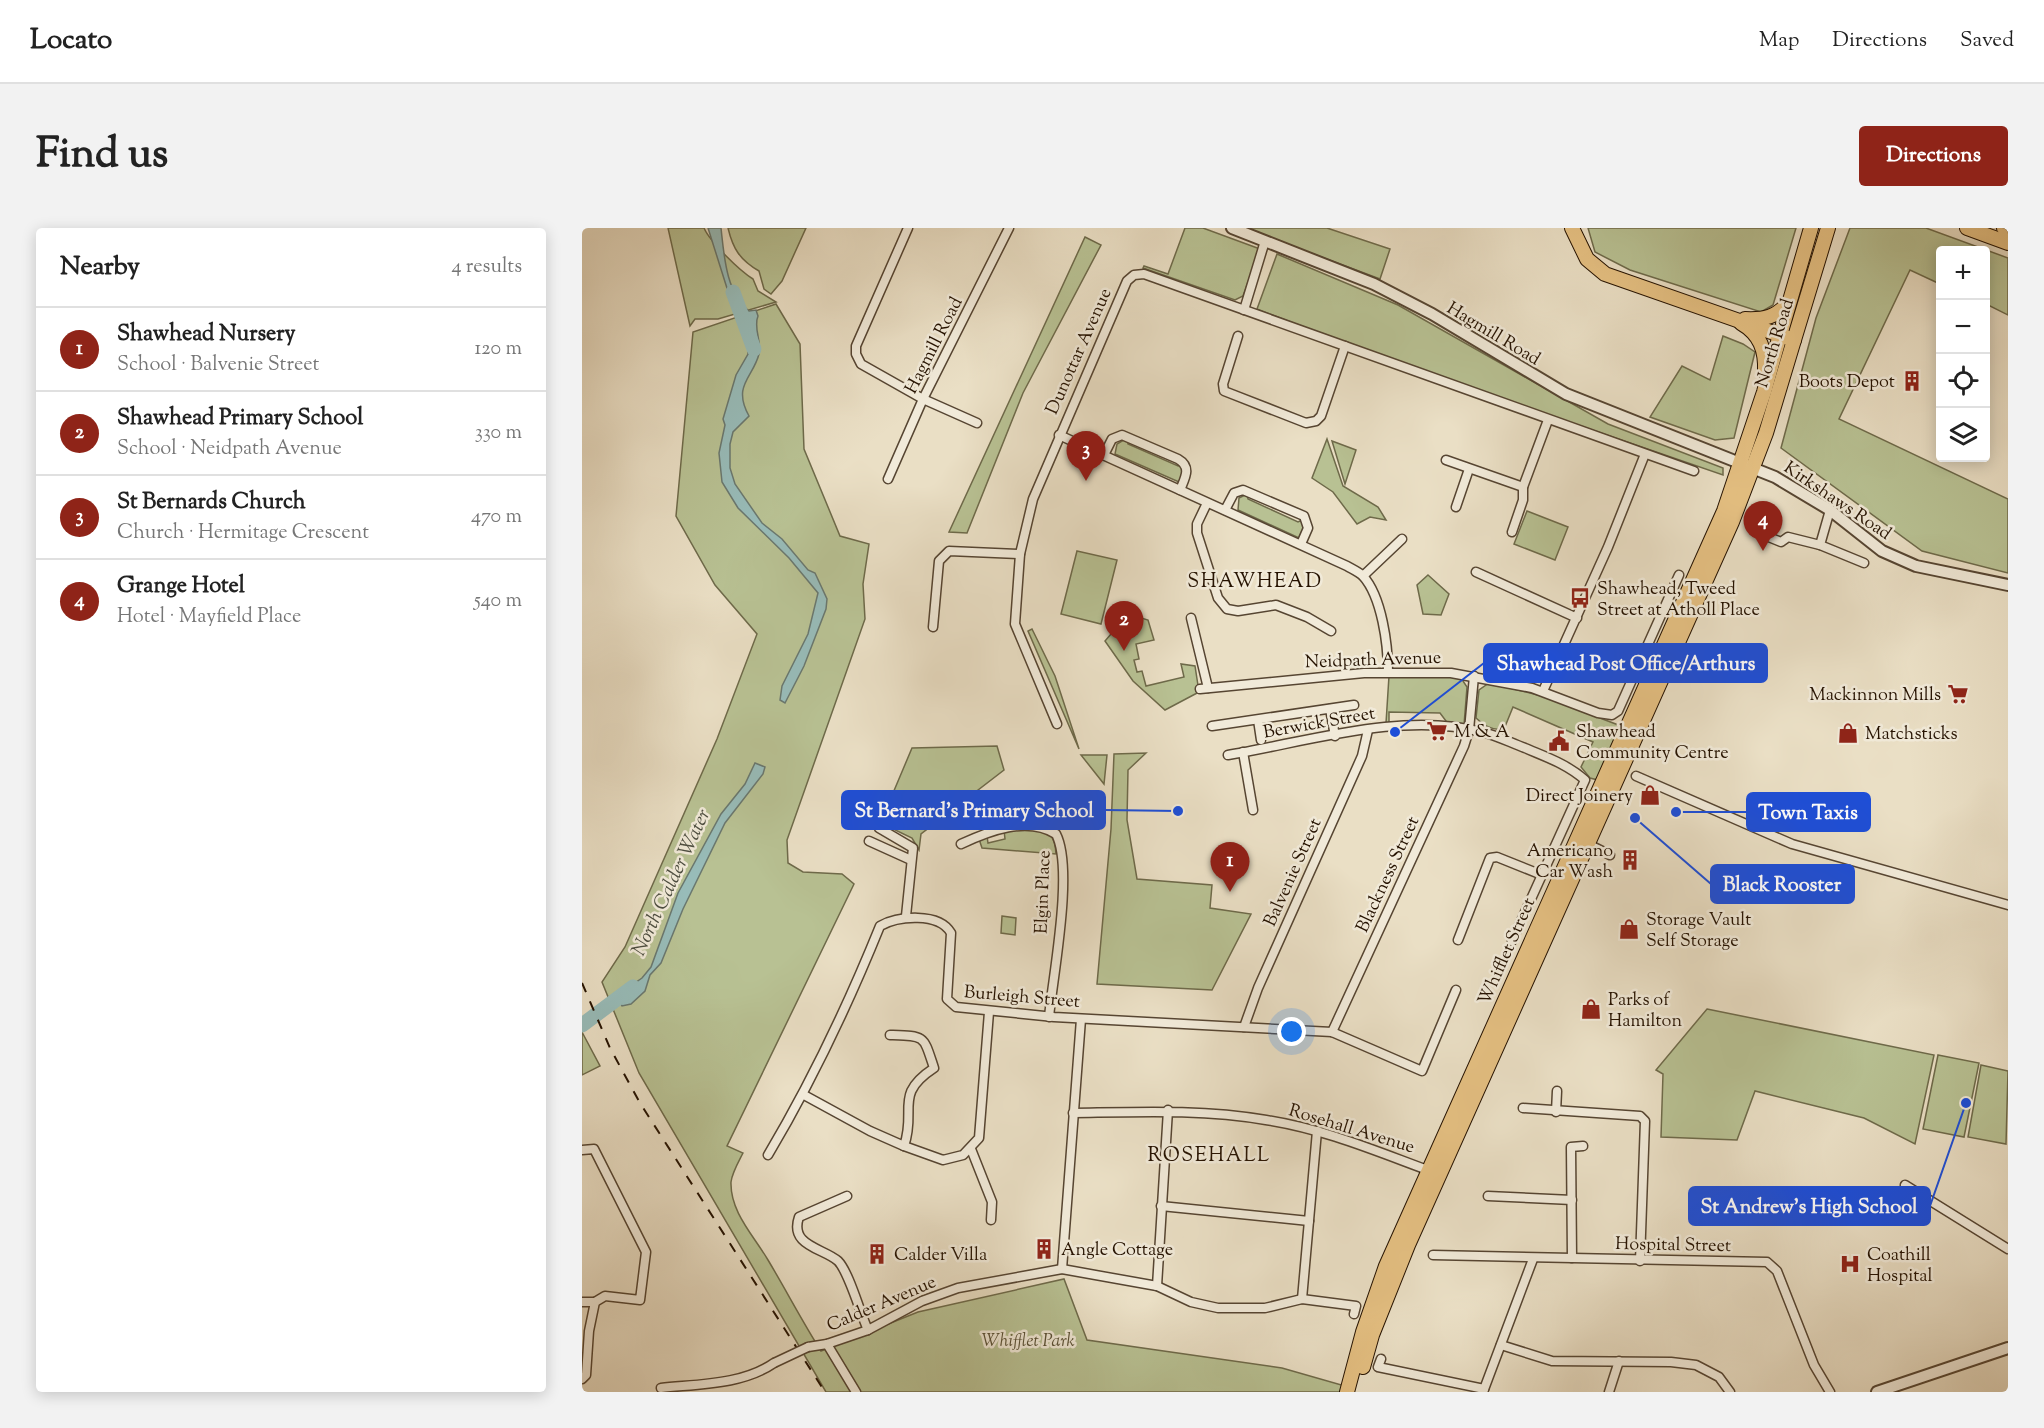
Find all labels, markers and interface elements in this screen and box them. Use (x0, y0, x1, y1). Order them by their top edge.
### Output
text: Locato (30, 21, 112, 61)
text: Map (1759, 26, 1799, 56)
text: Directions (1832, 26, 1927, 56)
text: Saved (1960, 26, 2014, 56)
text: Find us (36, 126, 168, 186)
button: Directions (1859, 126, 2008, 186)
map controls (1936, 246, 1990, 462)
button: + (1936, 246, 1990, 300)
text: Nearby (60, 249, 140, 286)
text: 4 results (451, 253, 522, 282)
street label: Dunottar Avenue (1040, 284, 1119, 419)
street label: Hagmill Road (899, 293, 970, 399)
street label: Hagmill Road (1441, 296, 1545, 373)
street label: North Road (1750, 296, 1802, 391)
button: − (1936, 300, 1990, 354)
text: Shawhead Nursery (117, 319, 296, 351)
text: 1 (76, 335, 83, 364)
text: 120 m (474, 335, 522, 364)
text: School · Balvenie Street (117, 351, 319, 380)
button: locate (1936, 354, 1990, 408)
building icon: Boots Depot (1900, 369, 1924, 393)
place label: Boots Depot (1799, 370, 1895, 396)
text: Shawhead Primary School (117, 403, 363, 435)
button: layers (1936, 408, 1990, 462)
text: 2 (75, 419, 84, 448)
text: 330 m (475, 419, 522, 448)
pin: 3 (1066, 432, 1106, 481)
text: School · Neidpath Avenue (117, 435, 342, 464)
street label: Kirkshaws Road (1778, 456, 1896, 547)
text: St Bernards Church (117, 487, 306, 519)
pin: 4 (1744, 502, 1782, 551)
text: 3 (75, 503, 84, 532)
text: 470 m (471, 503, 522, 532)
text: Church · Hermitage Crescent (117, 519, 369, 548)
district label: SHAWHEAD (1187, 568, 1323, 597)
text: Grange Hotel (117, 571, 245, 603)
place label: Shawhead, Tweed Street at Atholl Place (1597, 577, 1760, 624)
bus stop icon: Shawhead, Tweed Street at Atholl Place (1568, 586, 1592, 610)
text: 4 (74, 587, 85, 616)
text: 540 m (474, 587, 522, 616)
pin: 2 (1104, 602, 1144, 651)
text: Hotel · Mayfield Place (117, 603, 301, 632)
callout: Shawhead Post Office/Arthurs (1484, 644, 1767, 682)
street label: Neidpath Avenue (1304, 646, 1442, 676)
text: Shawhead Post Office/Arthurs (1497, 651, 1756, 680)
supermarket icon: Mackinnon Mills (1946, 682, 1970, 706)
place label: Mackinnon Mills (1809, 683, 1941, 709)
street label: Berwick Street (1261, 701, 1377, 747)
supermarket icon: M & A (1425, 719, 1449, 743)
place label: M & A (1454, 720, 1510, 746)
place label: Shawhead Community Centre (1576, 720, 1729, 767)
shop icon: Matchsticks (1836, 721, 1860, 745)
place label: Matchsticks (1865, 722, 1958, 748)
public building icon: Shawhead Community Centre (1547, 729, 1571, 753)
shop icon: Direct Joinery (1638, 783, 1662, 807)
place label: Direct Joinery (1526, 784, 1633, 810)
callout: St Bernard's Primary School (842, 791, 1105, 829)
callout: Town Taxis (1747, 793, 1870, 831)
text: St Bernard's Primary School (854, 798, 1094, 827)
text: Town Taxis (1758, 800, 1858, 829)
water label: North Calder Water (625, 805, 719, 961)
street label: Blackness Street (1351, 812, 1427, 937)
street label: Balvenie Street (1258, 814, 1329, 931)
place label: Americano Car Wash (1527, 839, 1613, 886)
pin: 1 (1210, 842, 1250, 892)
building icon: Americano Car Wash (1618, 848, 1642, 872)
street label: Elgin Place (1030, 850, 1058, 934)
callout: Black Rooster (1711, 865, 1854, 903)
text: Black Rooster (1723, 872, 1842, 901)
street label: Whifflet Street (1473, 894, 1543, 1010)
place label: Storage Vault Self Storage (1646, 908, 1751, 955)
shop icon: Storage Vault Self Storage (1617, 917, 1641, 941)
street label: Burleigh Street (963, 980, 1081, 1016)
place label: Parks of Hamilton (1608, 988, 1682, 1035)
shop icon: Parks of Hamilton (1579, 997, 1603, 1021)
your location (1277, 1017, 1306, 1046)
street label: Rosehall Avenue (1285, 1098, 1418, 1161)
district label: ROSEHALL (1147, 1142, 1271, 1171)
callout: St Andrew's High School (1689, 1187, 1930, 1225)
text: St Andrew's High School (1700, 1194, 1918, 1223)
street label: Hospital Street (1615, 1232, 1731, 1260)
building icon: Angle Cottage (1032, 1237, 1056, 1261)
place label: Angle Cottage (1061, 1238, 1173, 1264)
building icon: Calder Villa (865, 1242, 889, 1266)
place label: Calder Villa (894, 1243, 987, 1269)
place label: Coathill Hospital (1867, 1243, 1933, 1290)
hospital icon: Coathill Hospital (1838, 1252, 1862, 1276)
street label: Calder Avenue (823, 1270, 940, 1340)
park label: Whifflet Park (981, 1329, 1075, 1355)

